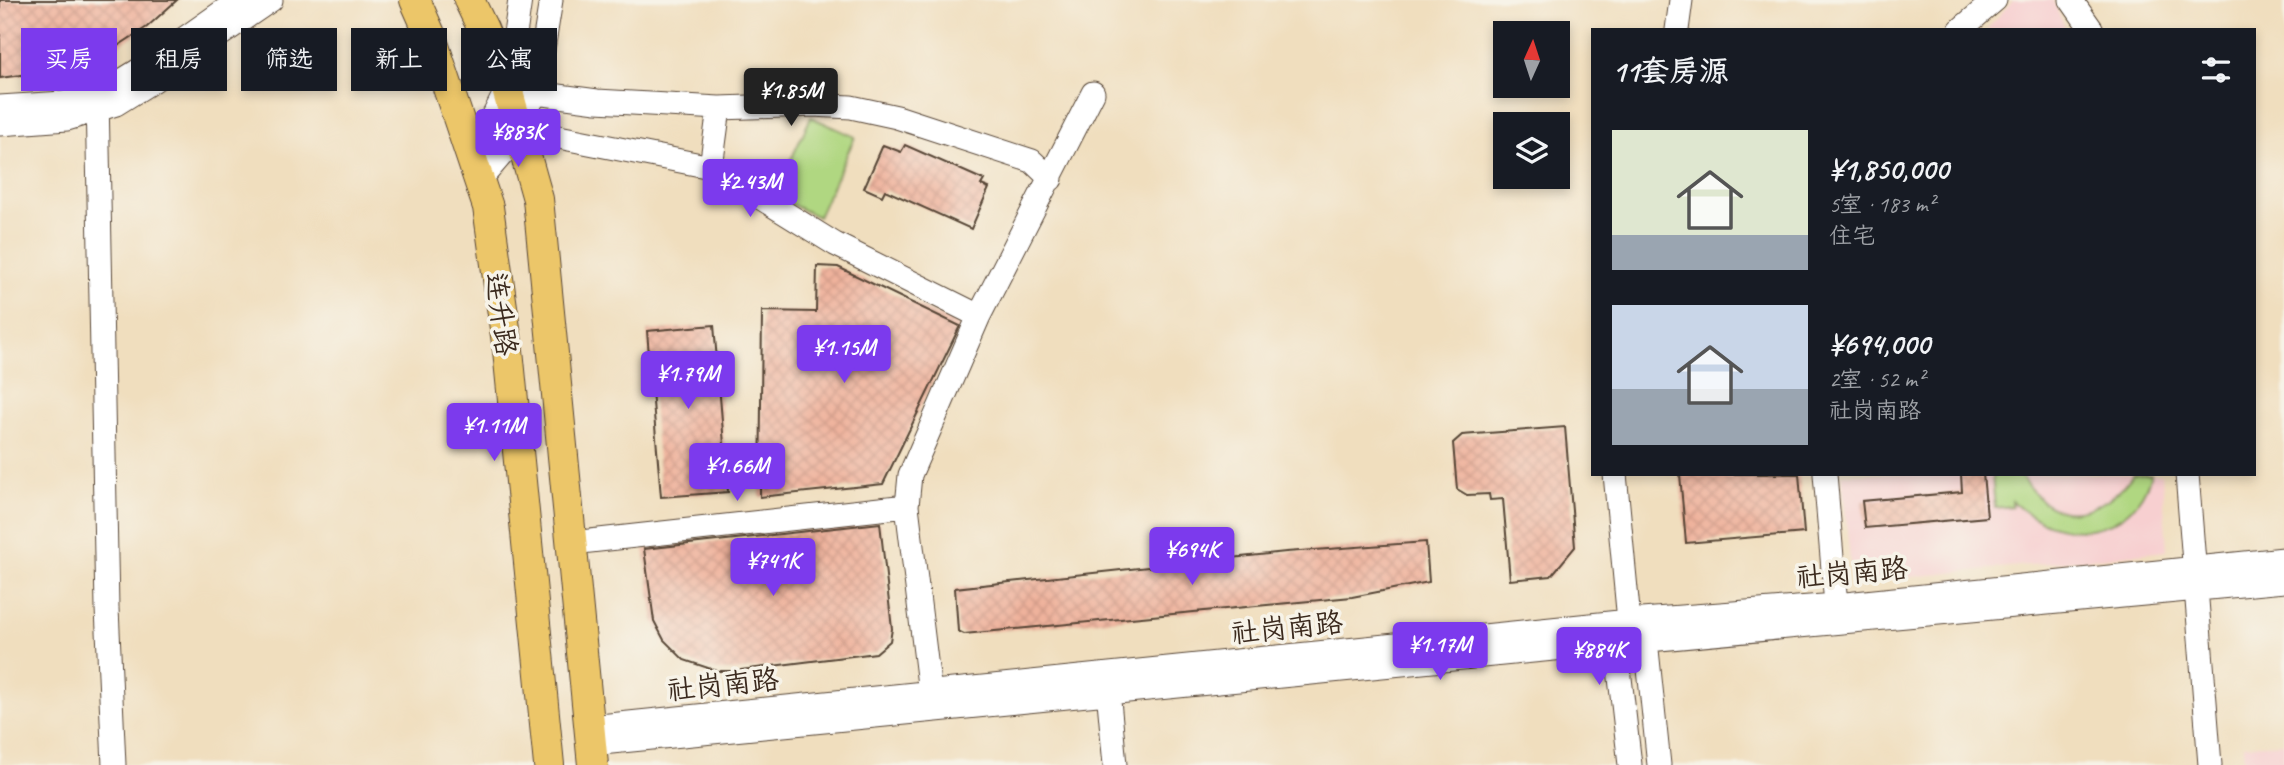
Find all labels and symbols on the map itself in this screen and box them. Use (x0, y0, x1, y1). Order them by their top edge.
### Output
north arrow (1493, 21, 1570, 98)
pin: ¥1.85M (734, 68, 848, 128)
pin: ¥883K (469, 110, 567, 169)
pin: ¥2.43M (693, 160, 807, 219)
street label: 连升路 (478, 270, 525, 358)
pin: ¥1.15M (787, 326, 901, 385)
pin: ¥1.79M (631, 352, 745, 411)
pin: ¥1.11M (437, 404, 551, 463)
pin: ¥1.66M (680, 444, 794, 503)
pin: ¥694K (1143, 528, 1241, 587)
pin: ¥741K (724, 538, 822, 598)
street label: 社岗南路 (1795, 550, 1909, 595)
street label: 社岗南路 (1230, 604, 1345, 651)
pin: ¥1.17M (1383, 622, 1497, 682)
pin: ¥884K (1550, 628, 1648, 687)
street label: 社岗南路 (666, 661, 781, 708)

